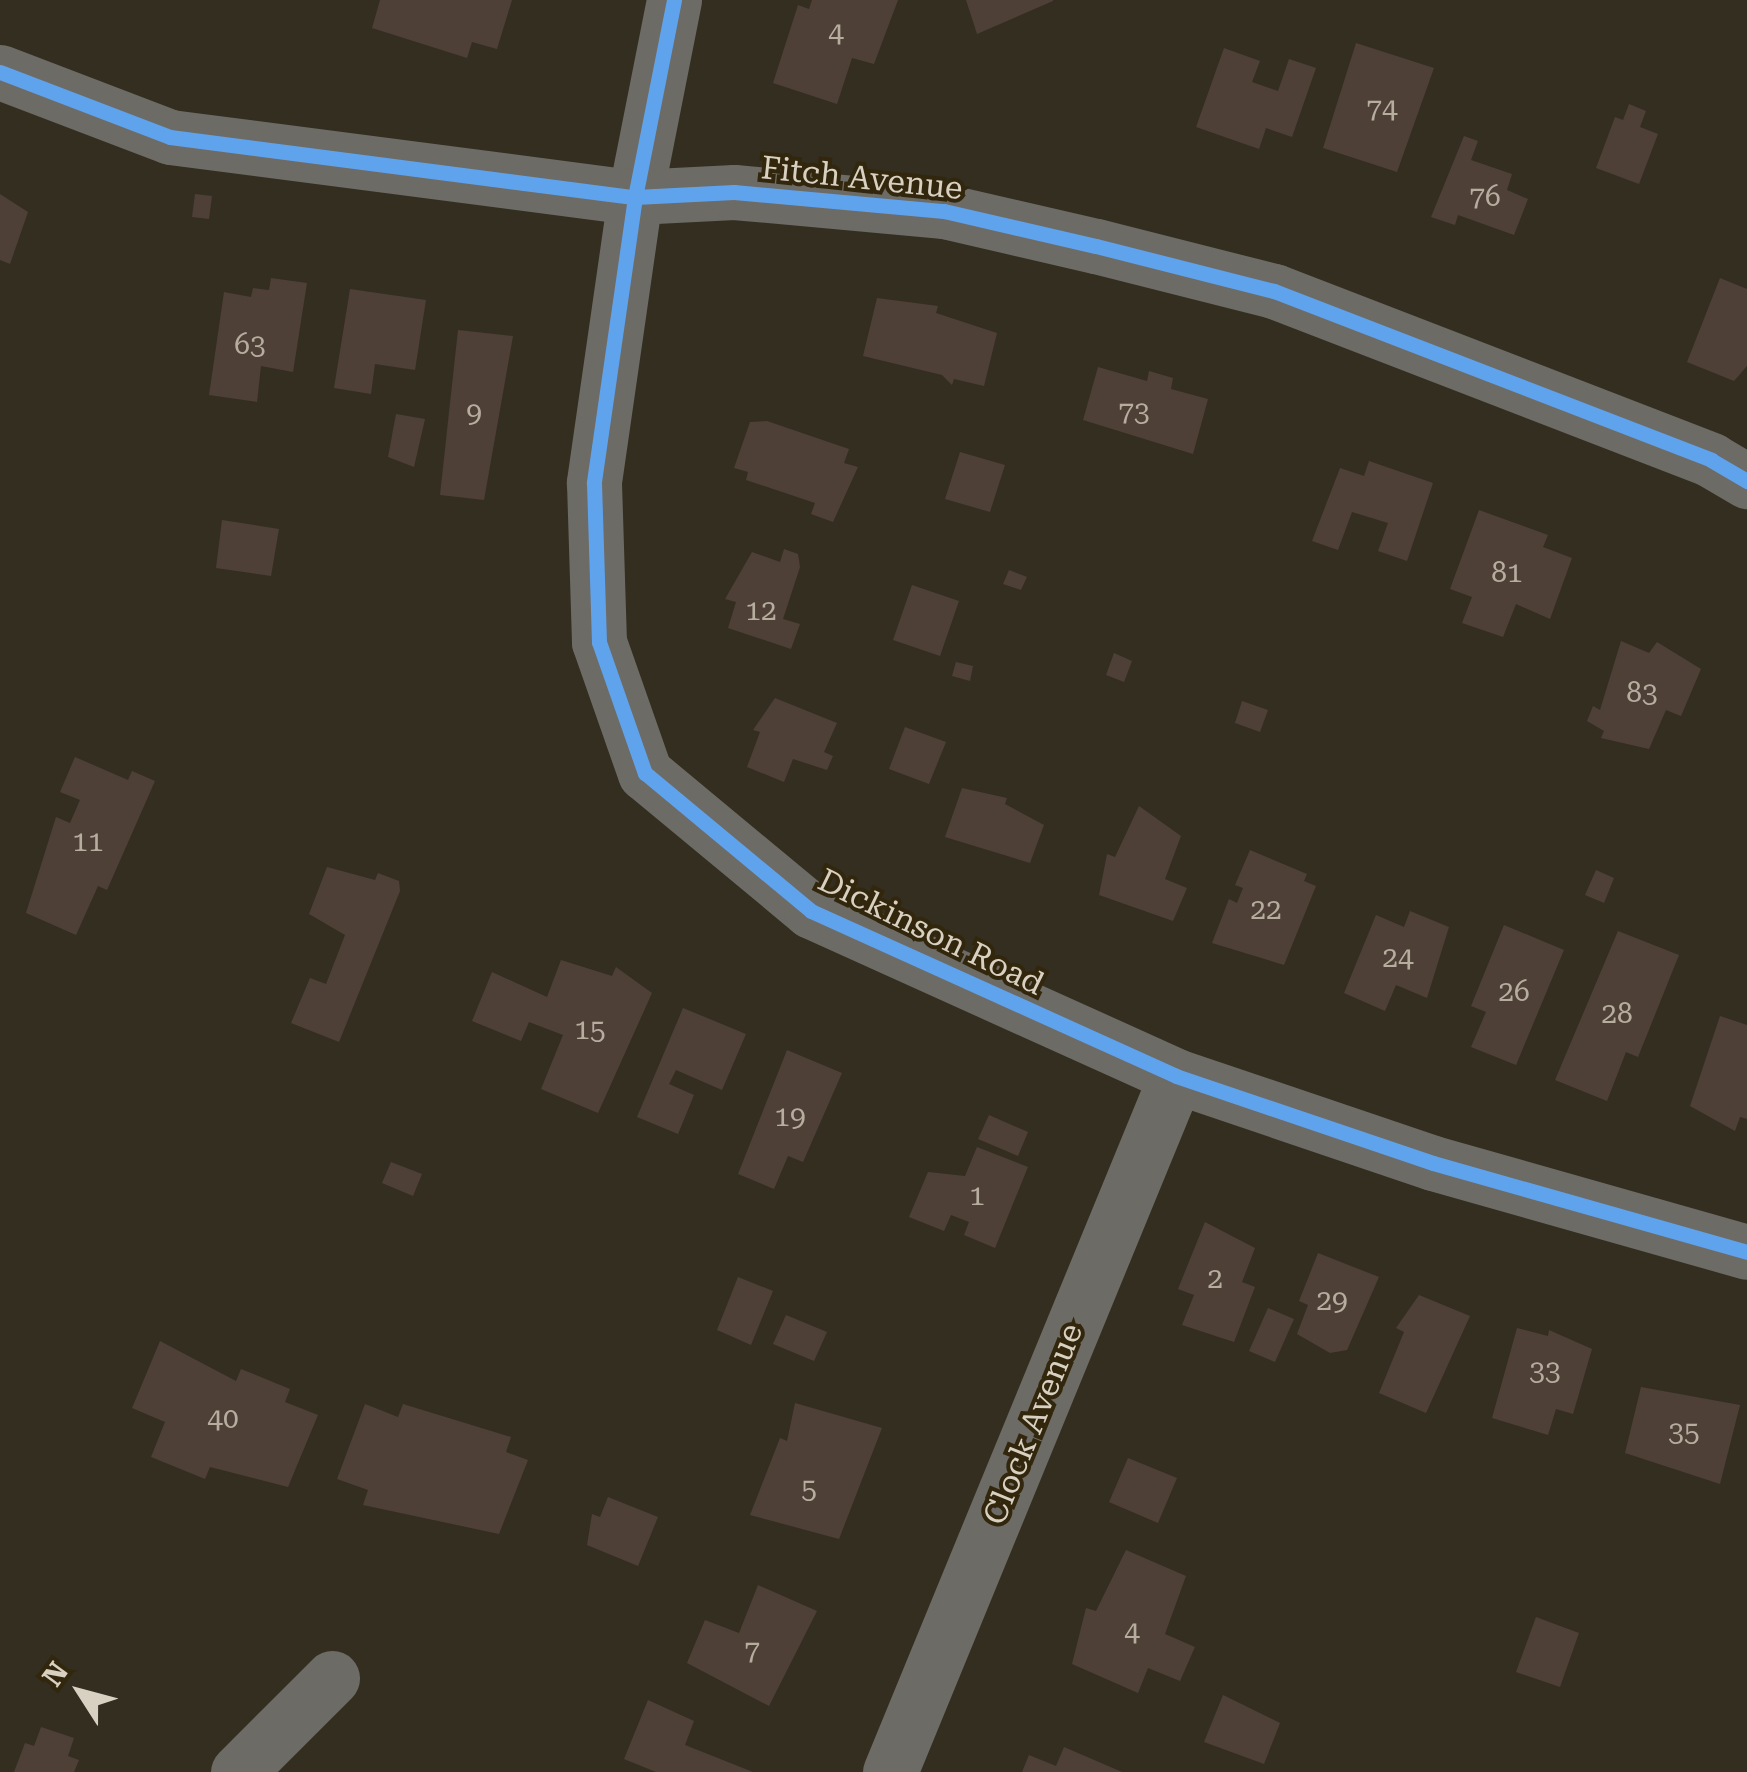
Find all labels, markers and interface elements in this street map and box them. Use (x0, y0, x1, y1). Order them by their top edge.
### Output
house number: 4 (828, 16, 844, 50)
house number: 74 (1366, 92, 1398, 126)
street label: Fitch Avenue (759, 148, 965, 208)
house number: 76 (1469, 180, 1501, 214)
house number: 63 (234, 328, 266, 362)
house number: 73 (1118, 395, 1150, 429)
house number: 9 (466, 396, 482, 430)
house number: 81 (1491, 556, 1523, 590)
house number: 12 (745, 594, 777, 628)
house number: 83 (1626, 676, 1658, 710)
house number: 11 (72, 825, 104, 859)
street label: Dickinson Road (812, 861, 1050, 1003)
house number: 22 (1250, 893, 1282, 927)
house number: 24 (1382, 941, 1414, 975)
house number: 26 (1498, 975, 1530, 1009)
house number: 28 (1601, 997, 1633, 1031)
house number: 15 (574, 1013, 606, 1047)
house number: 19 (774, 1100, 806, 1134)
house number: 1 (969, 1179, 985, 1213)
house number: 2 (1207, 1262, 1223, 1296)
house number: 29 (1316, 1284, 1348, 1318)
street label: Clock Avenue (975, 1318, 1091, 1530)
house number: 33 (1529, 1354, 1561, 1388)
house number: 40 (207, 1402, 239, 1436)
house number: 35 (1668, 1415, 1700, 1449)
house number: 5 (801, 1472, 817, 1506)
house number: 4 (1124, 1615, 1140, 1649)
house number: 7 (744, 1634, 760, 1668)
north arrow (30, 1642, 130, 1742)
text: N (36, 1656, 75, 1692)

